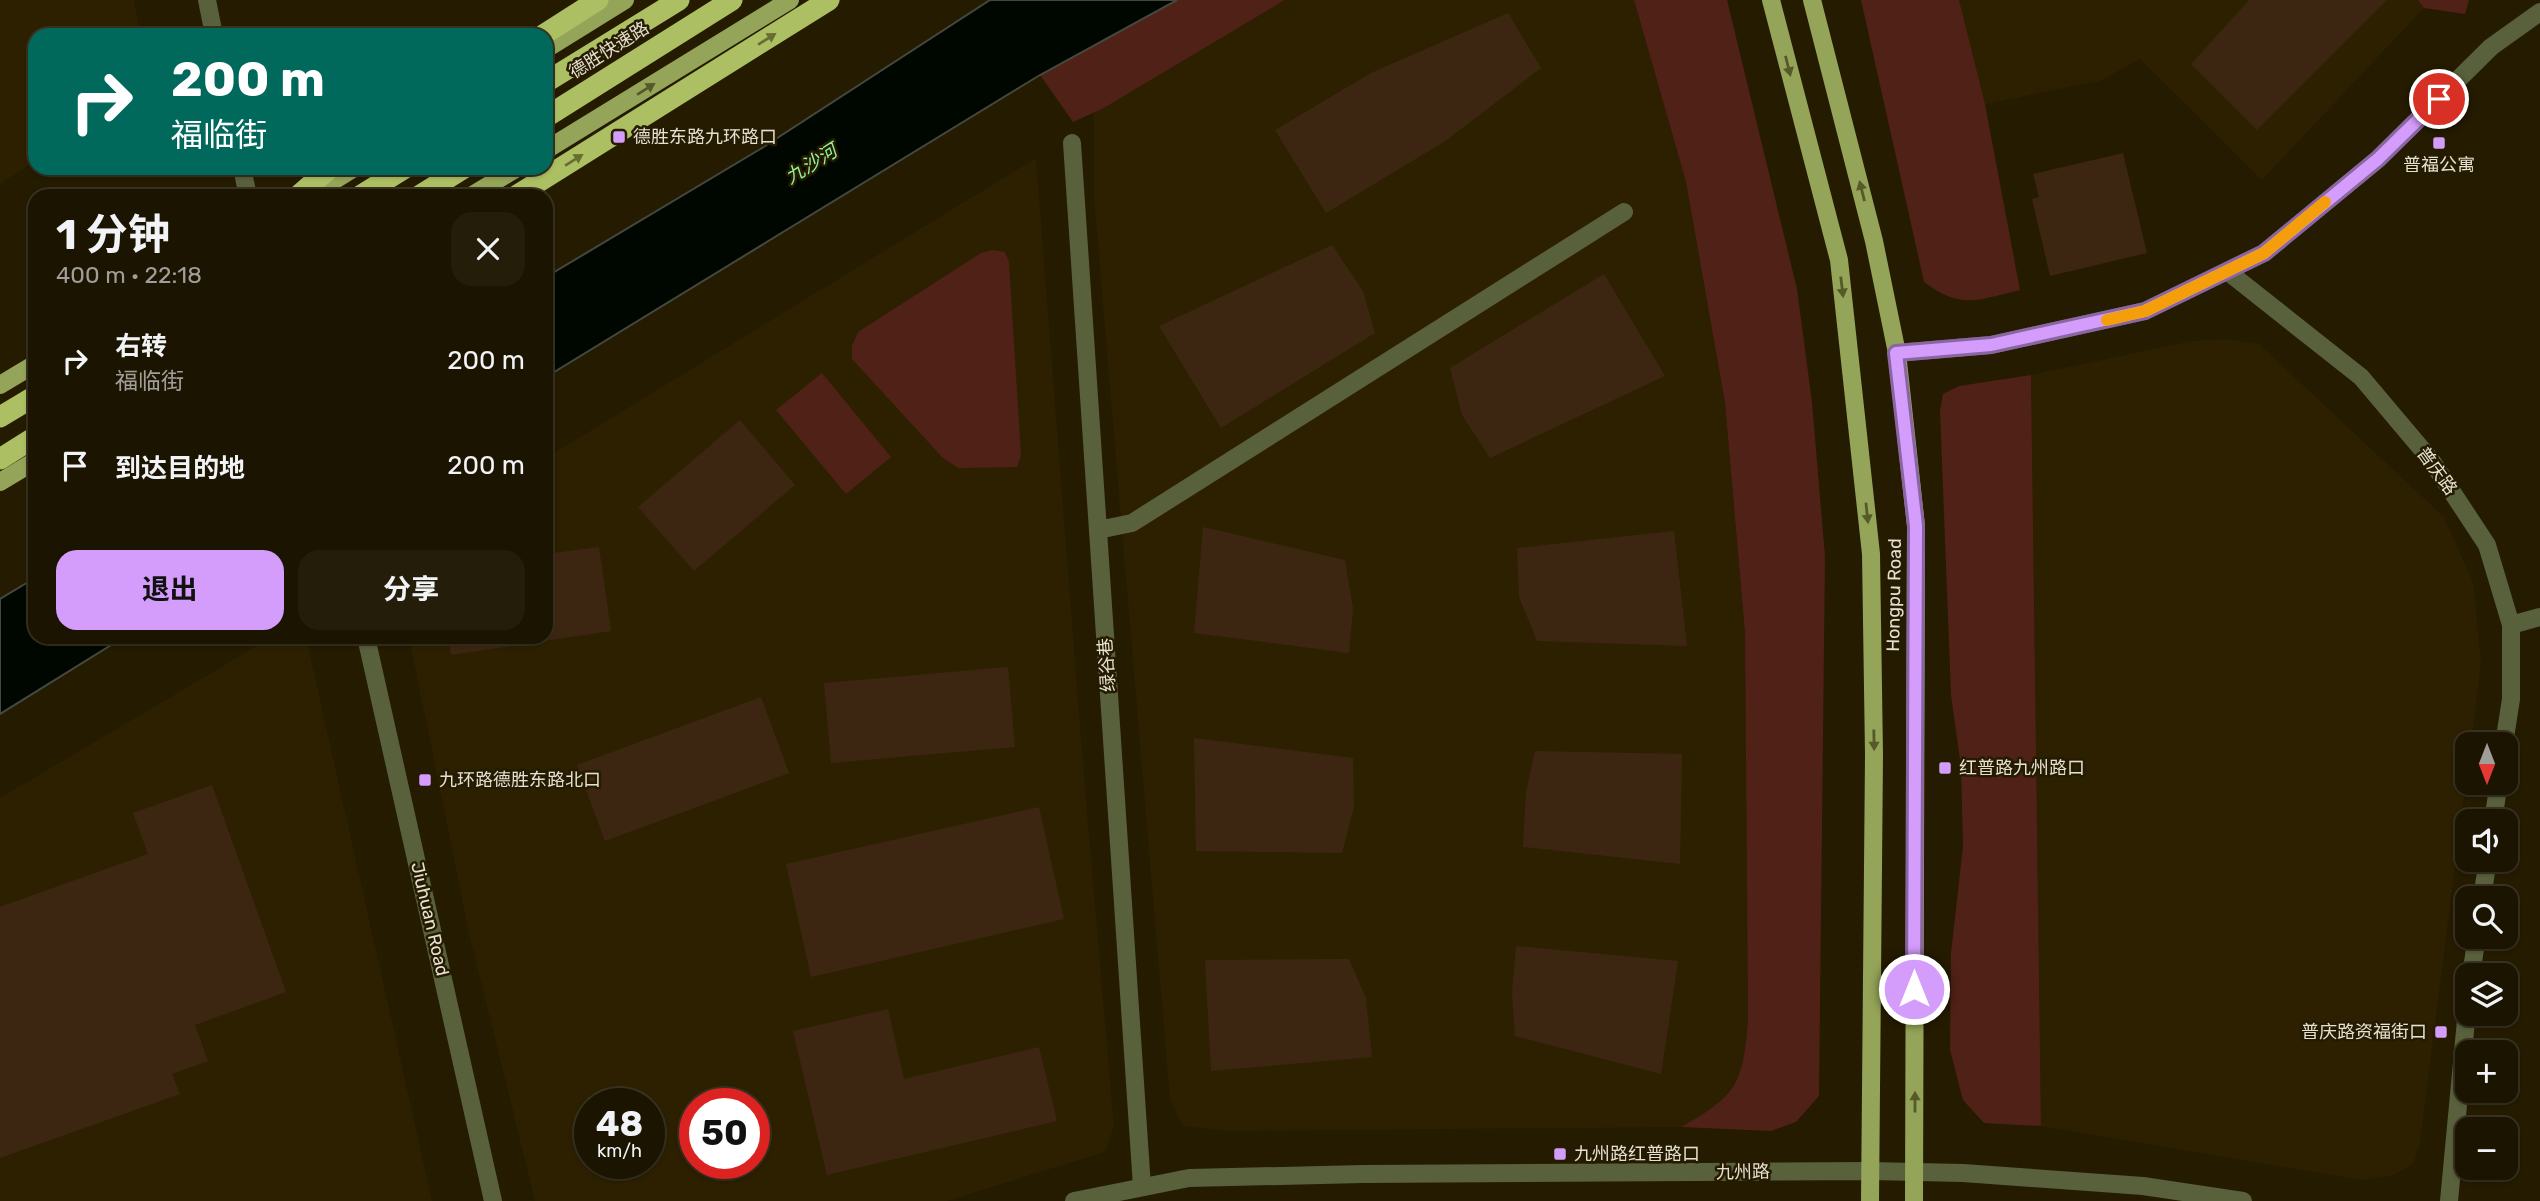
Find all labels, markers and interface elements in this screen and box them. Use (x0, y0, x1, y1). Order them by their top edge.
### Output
street label: 德胜快速路 (565, 17, 653, 83)
one-way arrow (757, 33, 777, 46)
text: 200 m (171, 50, 325, 108)
icon: right (56, 56, 147, 147)
one-way arrow (1784, 56, 1794, 77)
pin (2409, 69, 2469, 129)
icon: arrive (2420, 80, 2458, 118)
one-way arrow (636, 82, 655, 95)
text: 福临街 (171, 116, 267, 154)
place label: 德胜东路九环路口 (633, 126, 777, 148)
marker: 德胜东路九环路口 (611, 129, 627, 145)
marker: 普福公寓 (2431, 135, 2447, 151)
water label: 九沙河 (781, 137, 845, 189)
one-way arrow (565, 153, 584, 166)
place label: 普福公寓 (2403, 154, 2475, 176)
one-way arrow (1856, 179, 1867, 201)
text: 1 分钟 (56, 210, 170, 260)
button: close (451, 212, 525, 286)
text: 400 m · 22:18 (56, 261, 202, 289)
one-way arrow (1836, 276, 1847, 298)
text: 右转 (115, 331, 167, 362)
icon: right (56, 342, 94, 380)
text: 200 m (447, 345, 525, 376)
text: 福临街 (115, 367, 184, 395)
street label: 普庆路 (2412, 443, 2462, 499)
icon: arrive (56, 447, 94, 485)
text: 200 m (447, 450, 525, 481)
text: 到达目的地 (115, 453, 245, 484)
one-way arrow (1862, 502, 1873, 524)
street label: Hongpu Road (1882, 538, 1906, 652)
button: 退出 (56, 550, 284, 630)
button: 分享 (298, 550, 525, 630)
street label: 绿谷巷 (1094, 637, 1120, 693)
one-way arrow (1868, 730, 1879, 752)
north arrow (2455, 732, 2518, 794)
map controls (2455, 732, 2518, 1180)
place label: 红普路九州路口 (1959, 757, 2085, 779)
marker: 红普路九州路口 (1937, 760, 1953, 776)
place label: 九环路德胜东路北口 (439, 769, 601, 791)
marker: 九环路德胜东路北口 (417, 772, 433, 788)
button: sound (2455, 809, 2518, 872)
street label: Jiuhuan Road (406, 860, 454, 978)
button: search (2455, 886, 2518, 949)
position arrow (1877, 952, 1951, 1026)
button: layers (2455, 963, 2518, 1026)
place label: 普庆路资福街口 (2301, 1021, 2427, 1043)
marker: 普庆路资福街口 (2433, 1024, 2449, 1040)
button: + (2455, 1040, 2518, 1103)
speed limit sign: 50 (679, 1088, 770, 1179)
one-way arrow (1909, 1091, 1921, 1113)
text: 48 (596, 1103, 643, 1145)
button: − (2455, 1117, 2518, 1180)
text: km/h (597, 1140, 642, 1162)
place label: 九州路红普路口 (1574, 1143, 1700, 1165)
marker: 九州路红普路口 (1552, 1146, 1568, 1162)
street label: 九州路 (1716, 1161, 1770, 1183)

